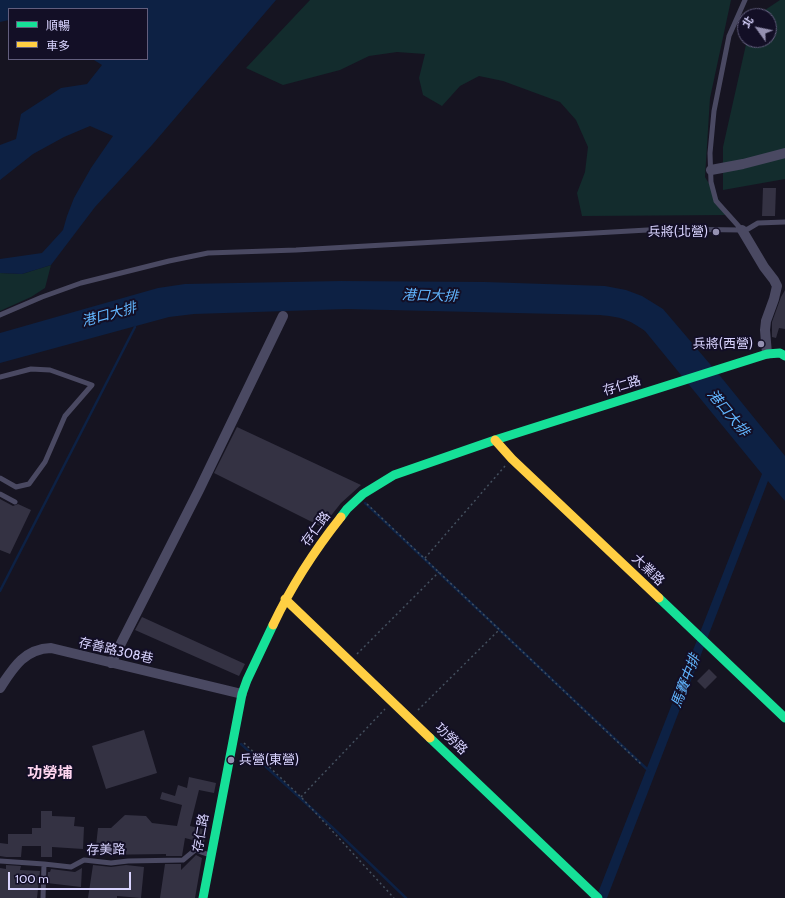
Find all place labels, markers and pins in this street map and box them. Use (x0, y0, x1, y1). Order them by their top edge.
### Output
place label: 兵將(北營) (648, 224, 708, 240)
marker: 兵將(北營) (711, 227, 721, 237)
place label: 兵將(西營) (693, 336, 753, 352)
marker: 兵將(西營) (756, 339, 766, 349)
place label: 兵營(東營) (239, 752, 299, 768)
marker: 兵營(東營) (226, 755, 236, 765)

